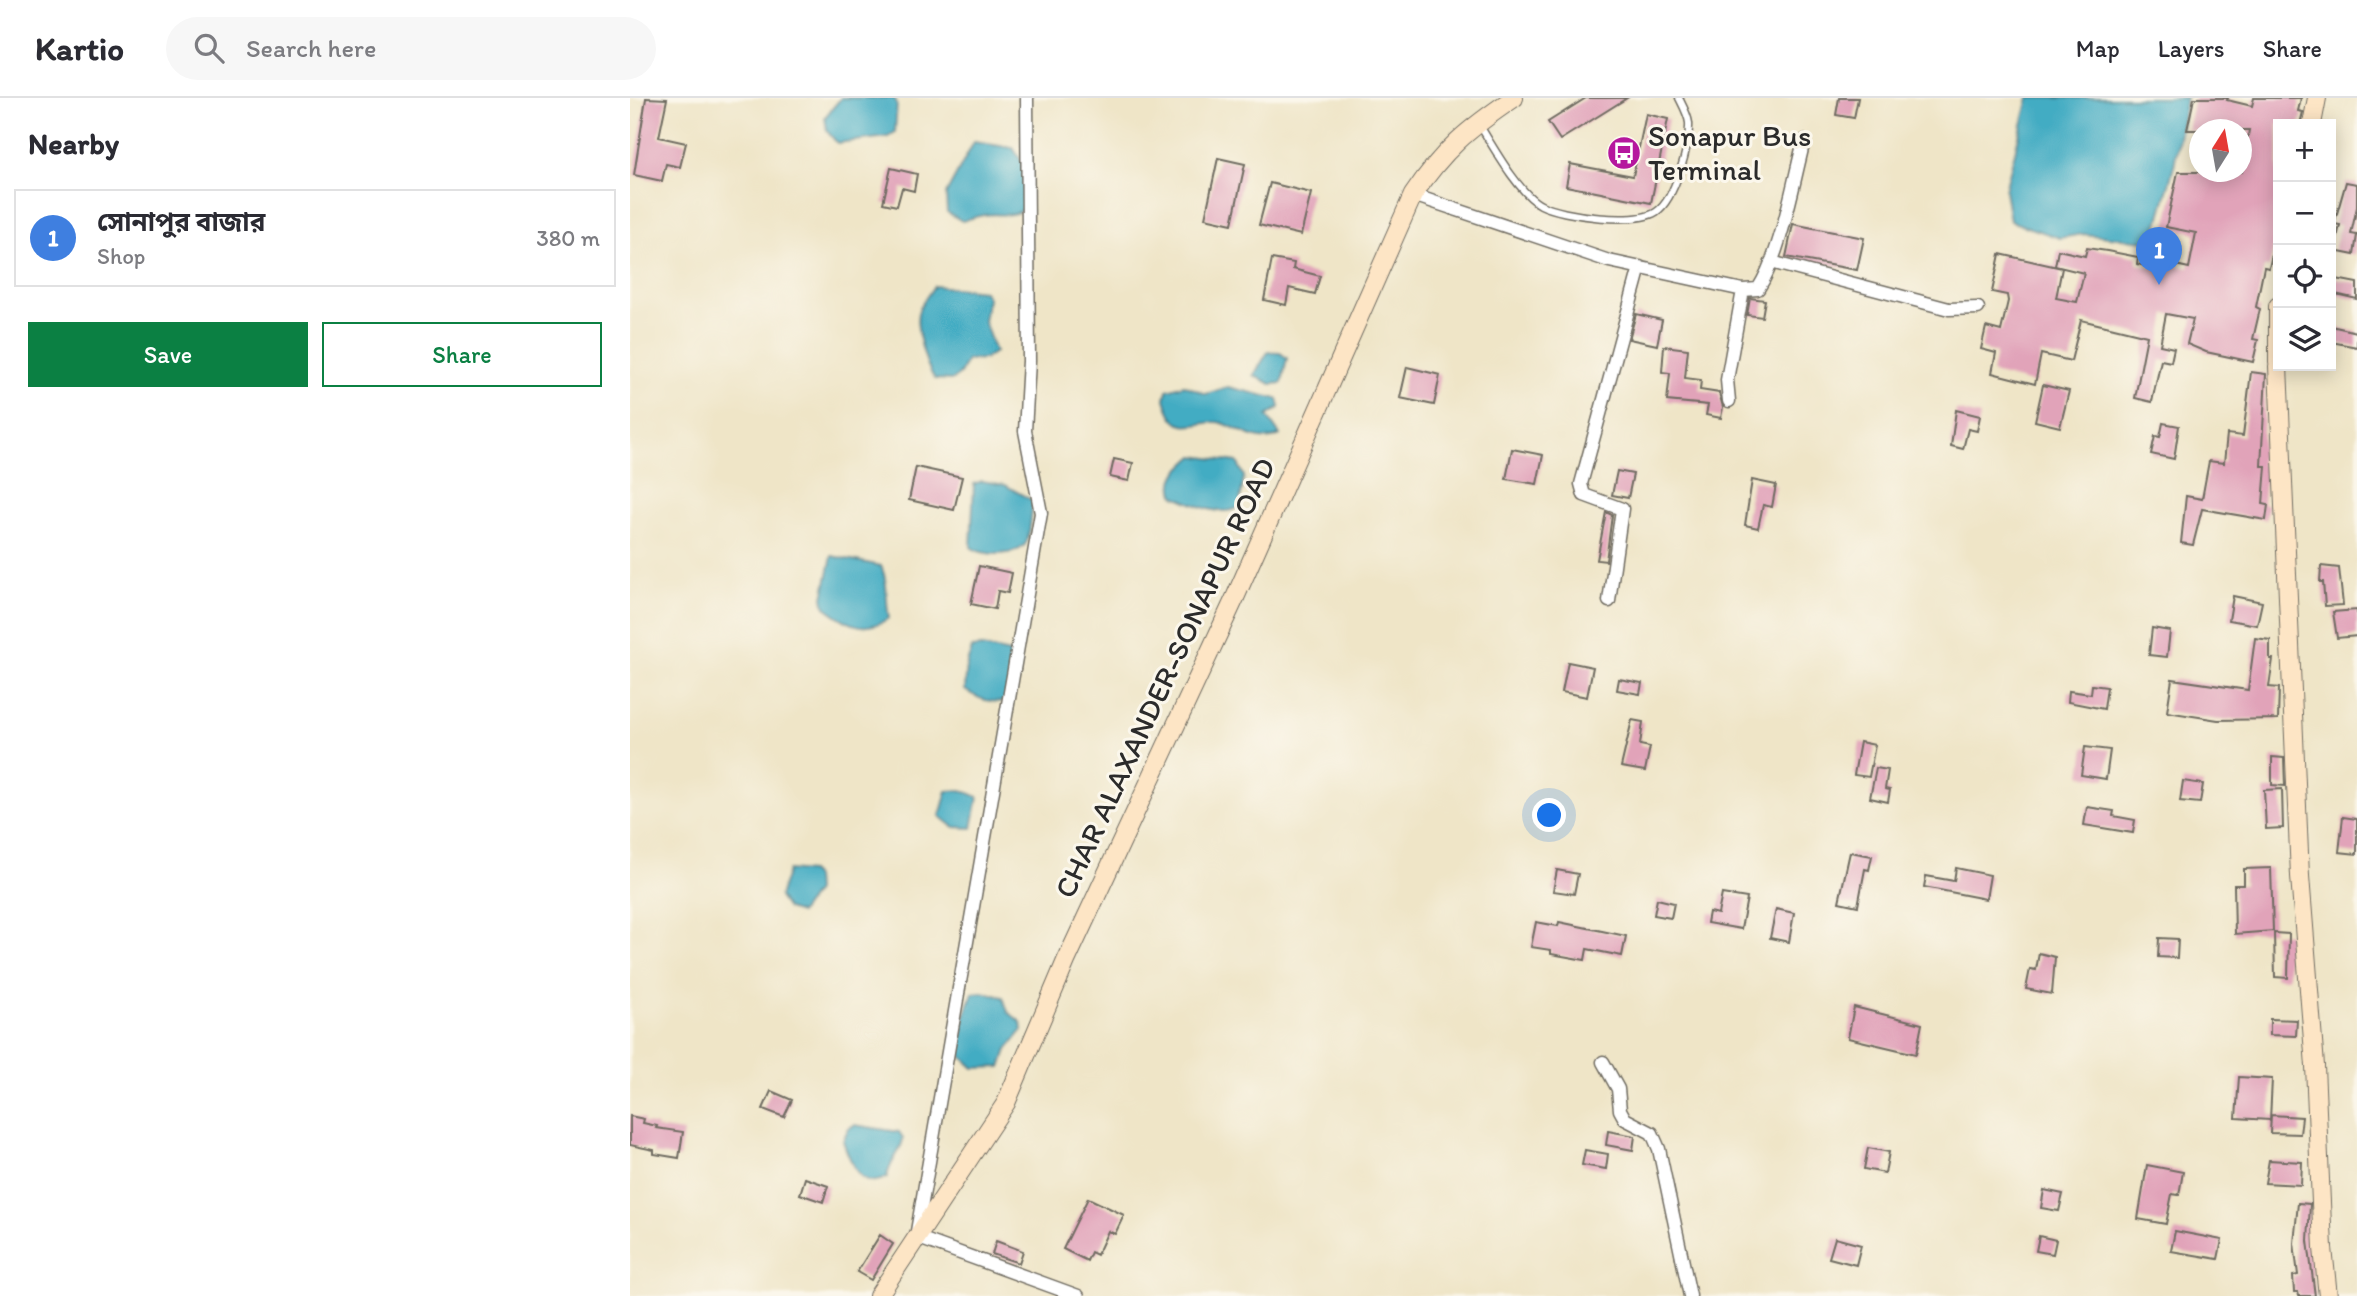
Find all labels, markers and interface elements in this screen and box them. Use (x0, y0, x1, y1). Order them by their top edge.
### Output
search box (166, 17, 656, 80)
text: Kartio (35, 29, 124, 68)
icon: search (190, 29, 228, 67)
text: Search here (246, 32, 376, 64)
text: Map (2076, 34, 2120, 63)
text: Layers (2158, 34, 2225, 63)
text: Share (2263, 34, 2322, 63)
place label: Sonapur Bus Terminal (1648, 117, 1811, 188)
north arrow (2189, 119, 2252, 182)
map controls (2273, 119, 2336, 371)
button: + (2273, 119, 2336, 182)
text: Nearby (28, 125, 119, 162)
bus stop icon: Sonapur Bus Terminal (1605, 134, 1643, 172)
button: − (2273, 182, 2336, 245)
text: সোনাপুর বাজার (97, 206, 265, 238)
text: 1 (48, 224, 58, 252)
text: 380 m (536, 224, 600, 252)
pin: 1 (2136, 227, 2182, 285)
text: Shop (97, 242, 145, 270)
button: locate (2273, 245, 2336, 308)
button: layers (2273, 308, 2336, 371)
button: Save (28, 322, 308, 387)
button: Share (322, 322, 602, 387)
street label: CHAR ALAXANDER-SONAPUR ROAD (1046, 452, 1283, 904)
your location (1532, 798, 1566, 832)

